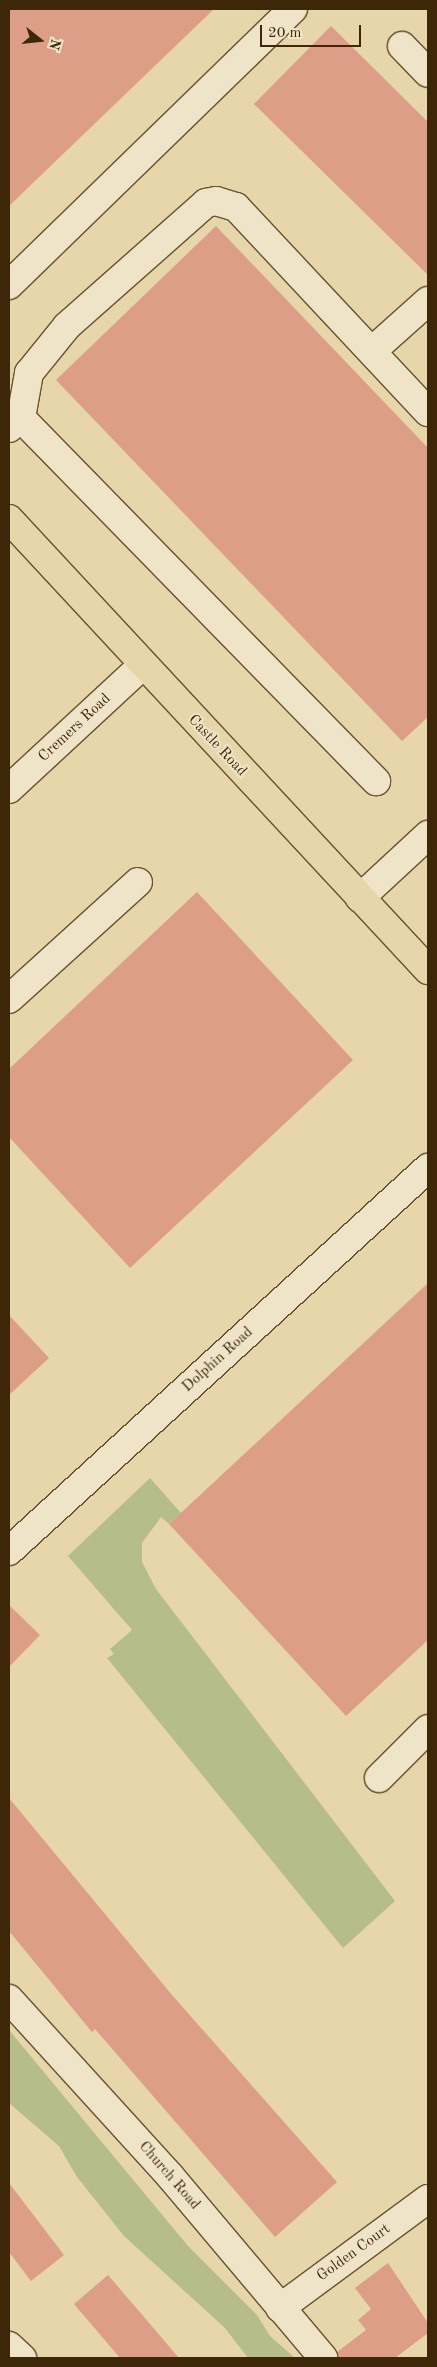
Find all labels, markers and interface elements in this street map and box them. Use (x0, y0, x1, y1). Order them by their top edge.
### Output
north arrow (15, 15, 65, 65)
scale bar (262, 15, 363, 47)
text: 20 m (268, 26, 302, 41)
text: N (46, 37, 63, 51)
street label: Cremers Road (35, 690, 115, 766)
street label: Castle Road (184, 711, 250, 781)
street label: Dolphin Road (179, 1324, 257, 1396)
street label: Church Road (134, 2138, 204, 2214)
street label: Golden Court (314, 2220, 394, 2286)

